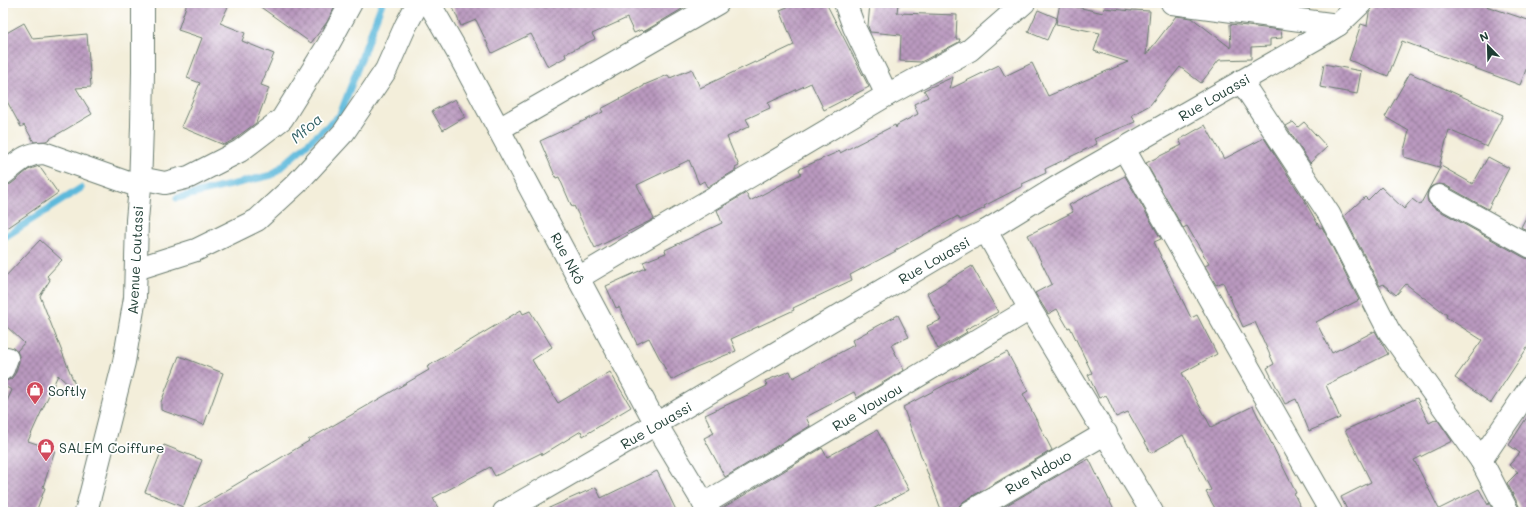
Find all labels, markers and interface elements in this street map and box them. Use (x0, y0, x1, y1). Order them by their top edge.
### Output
north arrow (1468, 26, 1508, 66)
text: N (1477, 28, 1491, 45)
street label: Rue Louassi (1175, 69, 1253, 125)
water label: Mfoa (286, 109, 326, 147)
street label: Avenue Loutassi (123, 205, 147, 315)
street label: Rue Nkô (546, 229, 590, 287)
street label: Rue Louassi (895, 232, 973, 288)
street label: Rue Vouvou (829, 379, 905, 435)
shop icon: Softly (25, 380, 45, 405)
place label: Softly (48, 381, 87, 400)
street label: Rue Louassi (617, 397, 695, 453)
shop icon: SALEM Coiffure (36, 437, 56, 462)
place label: SALEM Coiffure (59, 438, 164, 457)
street label: Rue Ndouo (1002, 445, 1074, 499)

